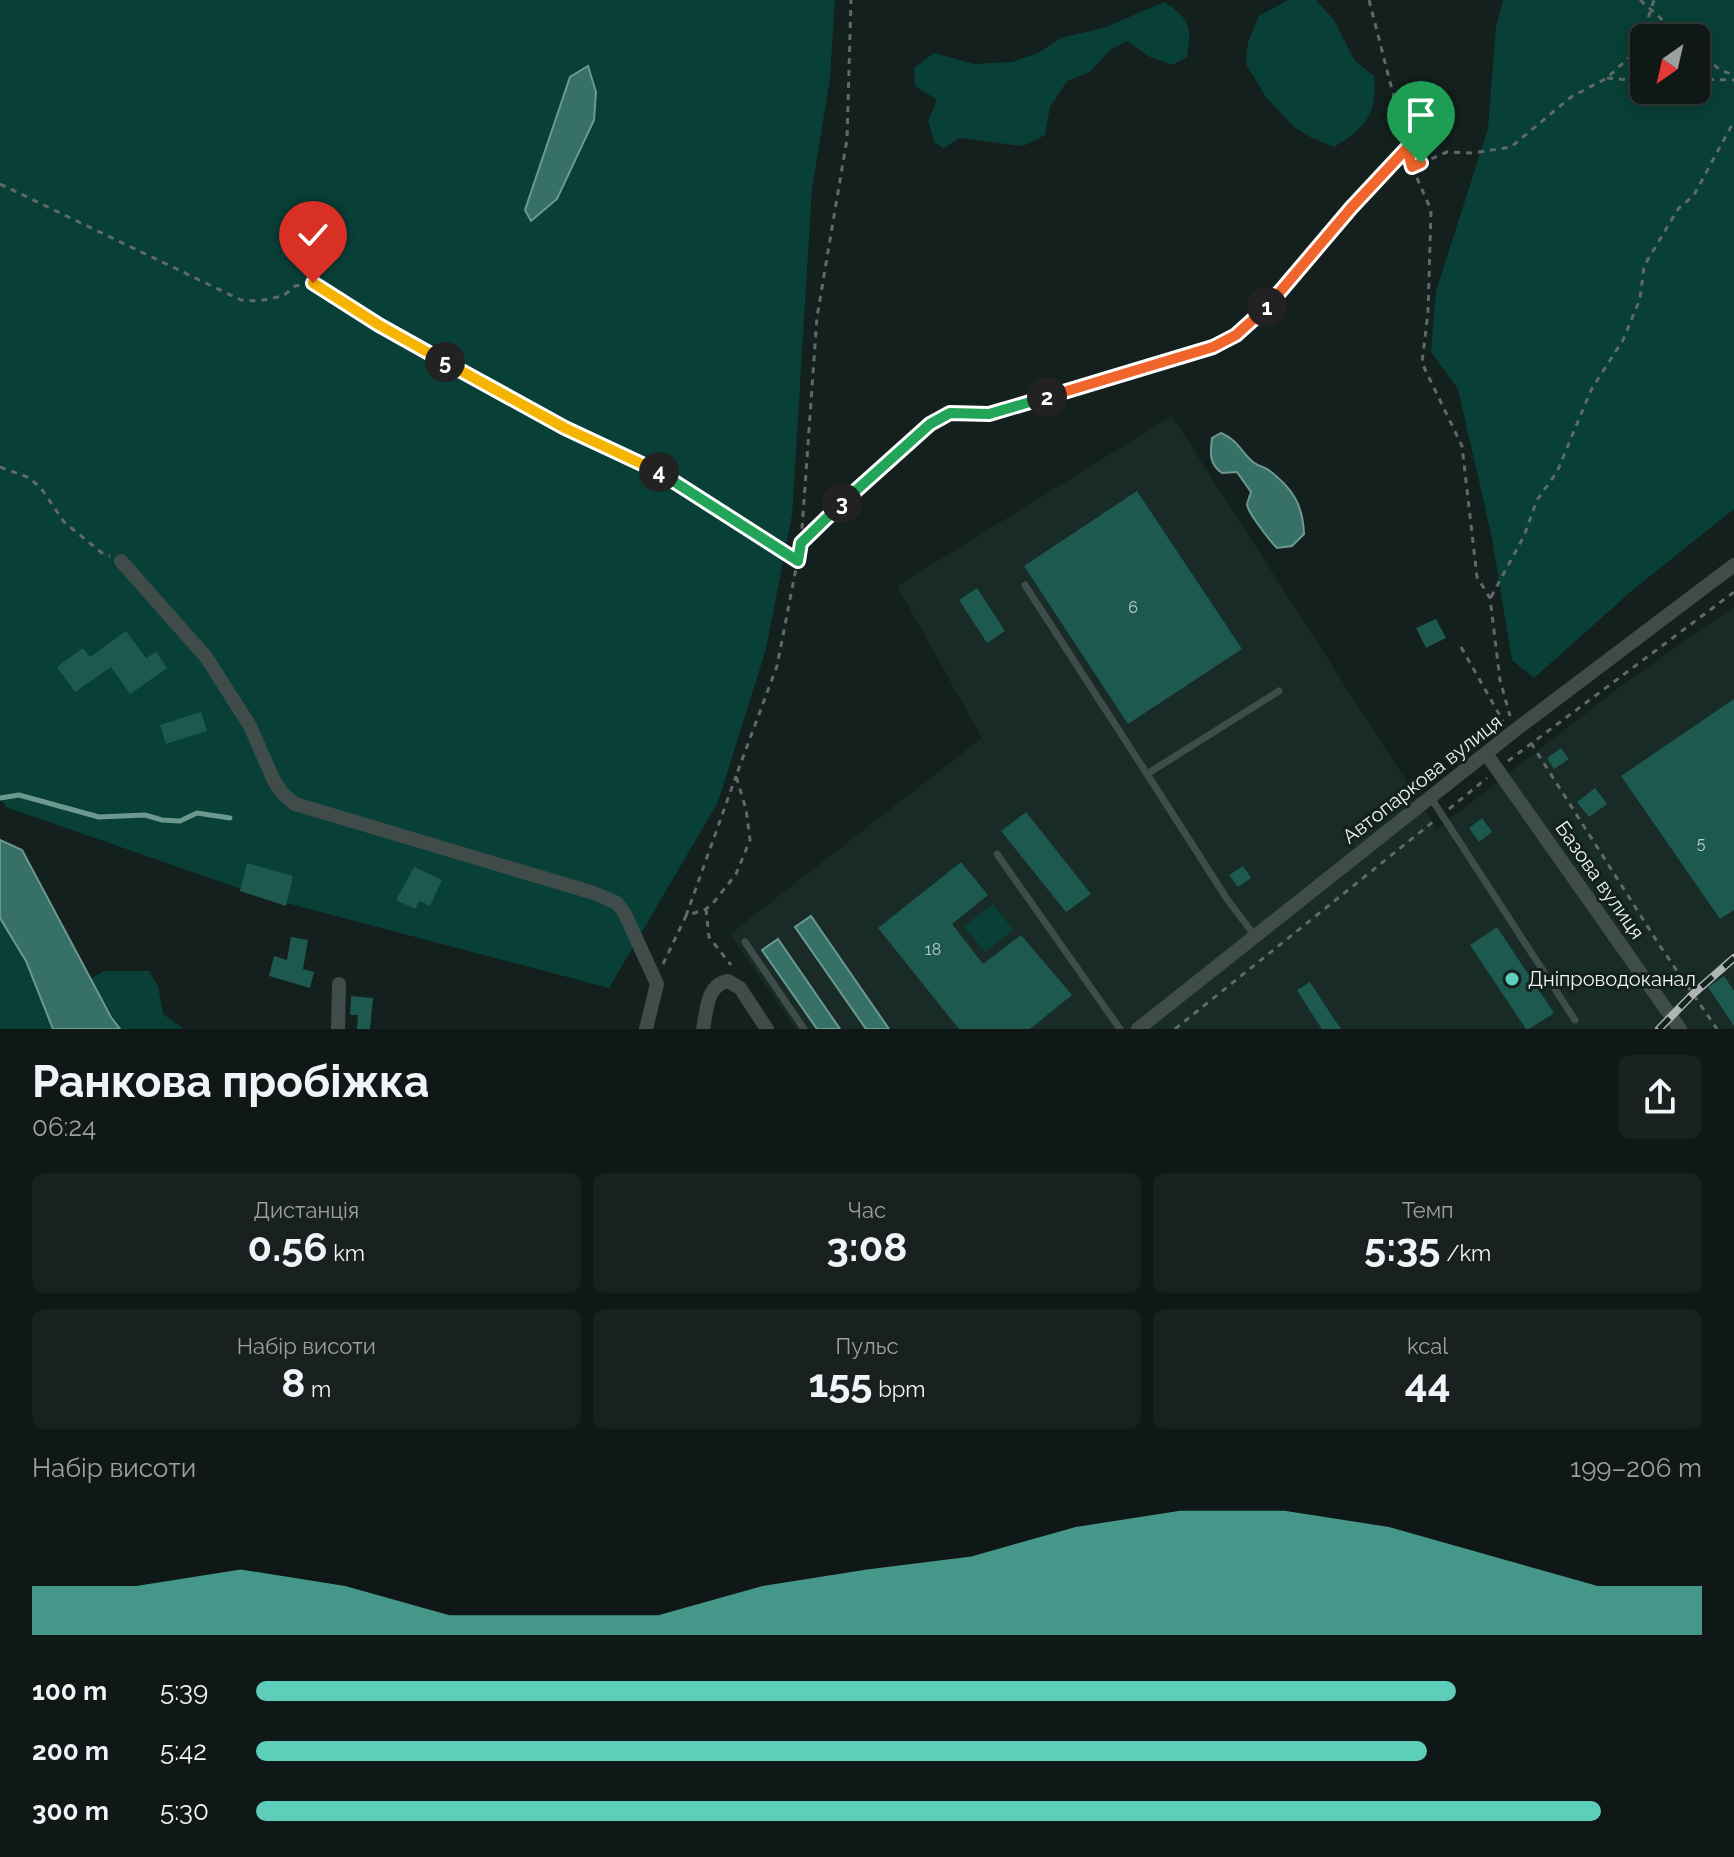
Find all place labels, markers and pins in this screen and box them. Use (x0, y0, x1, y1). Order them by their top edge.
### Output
pin (1387, 81, 1455, 163)
pin (279, 201, 347, 283)
pin: 1 (1247, 287, 1287, 327)
pin: 5 (425, 342, 465, 382)
pin: 2 (1027, 377, 1067, 417)
pin: 4 (639, 452, 679, 492)
pin: 3 (822, 483, 862, 523)
place label: Дніпроводоканал (1528, 967, 1696, 991)
marker: Дніпроводоканал (1503, 970, 1521, 988)

